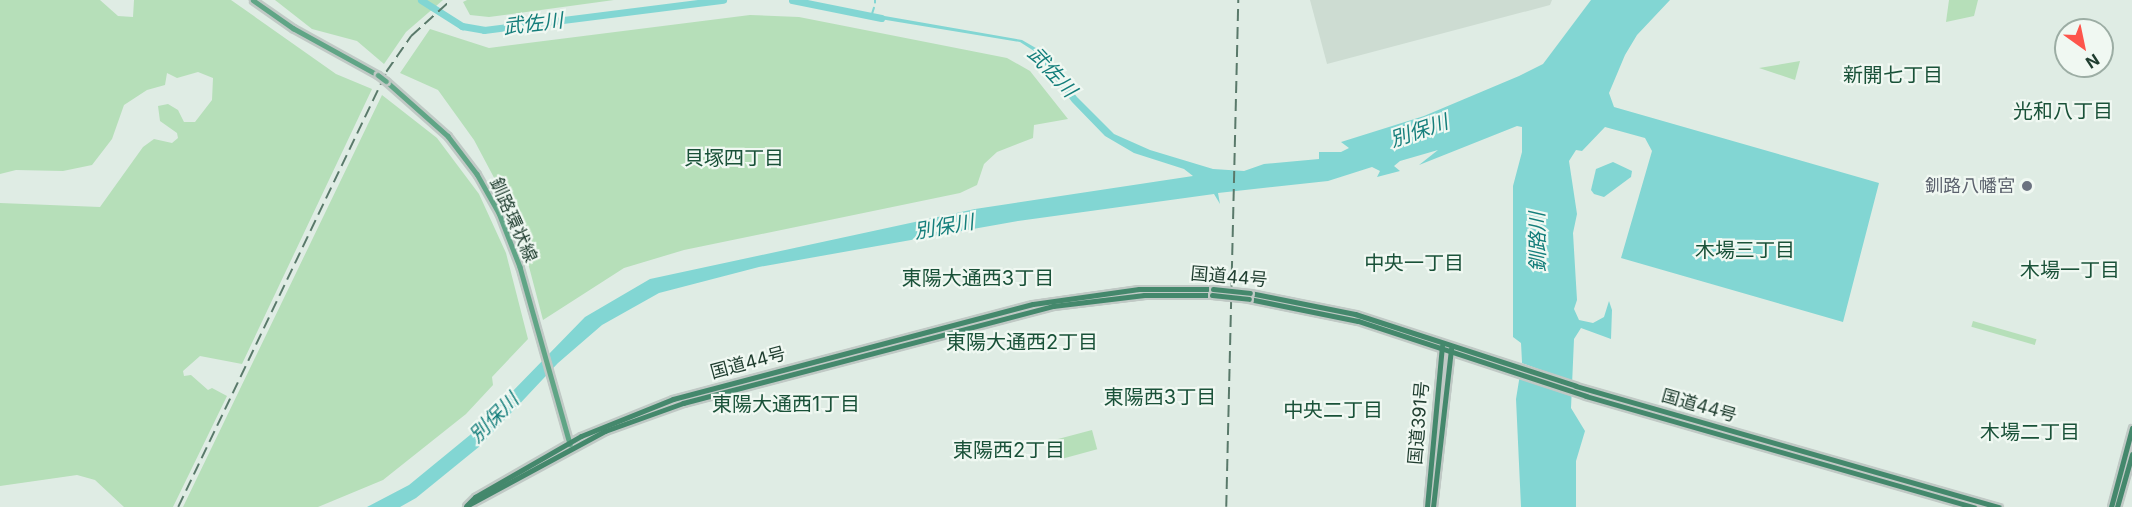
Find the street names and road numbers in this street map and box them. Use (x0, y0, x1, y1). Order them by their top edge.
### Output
street label: 釧路環状線 (485, 174, 541, 266)
street label: 国道44号 (1190, 263, 1268, 291)
street label: 国道44号 (708, 343, 788, 383)
street label: 国道391号 (1405, 380, 1433, 466)
street label: 国道44号 (1659, 385, 1739, 427)

